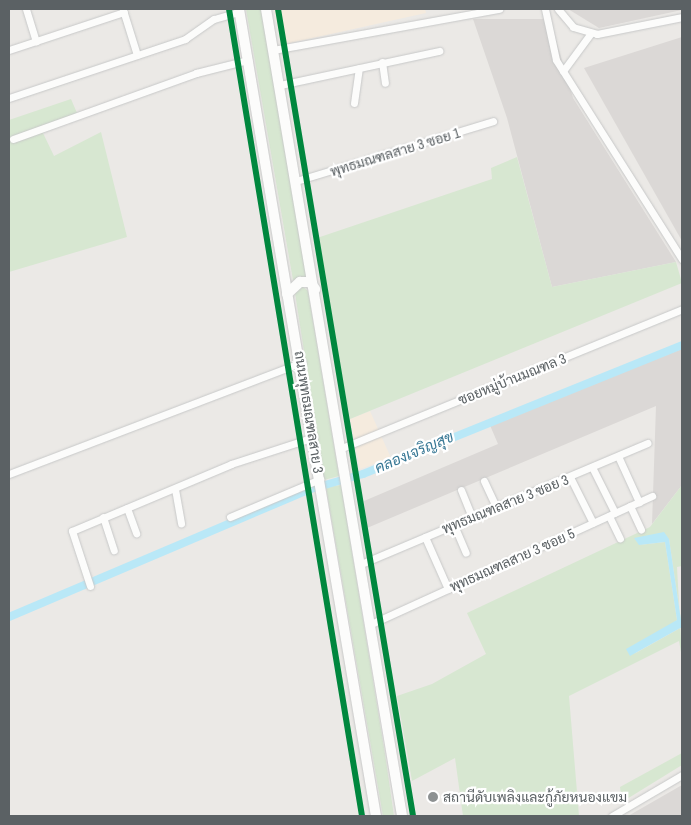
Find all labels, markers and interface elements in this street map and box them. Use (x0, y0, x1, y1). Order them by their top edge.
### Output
street label: พุทธมณฑลสาย 3 ซอย 1 (328, 124, 462, 180)
street label: ถนนพุทธมณฑลสาย 3 (291, 350, 327, 474)
street label: ซอยหมู่บ้านมณฑล 3 (456, 350, 568, 408)
water label: คลองเจริญสุข (372, 427, 456, 477)
street label: พุทธมณฑลสาย 3 ซอย 3 (439, 471, 571, 537)
street label: พุทธมณฑลสาย 3 ซอย 5 (447, 525, 577, 595)
place label: สถานีดับเพลิงและกู้ภัยหนองแขม (443, 789, 627, 805)
marker: สถานีดับเพลิงและกู้ภัยหนองแขม (427, 791, 439, 803)

